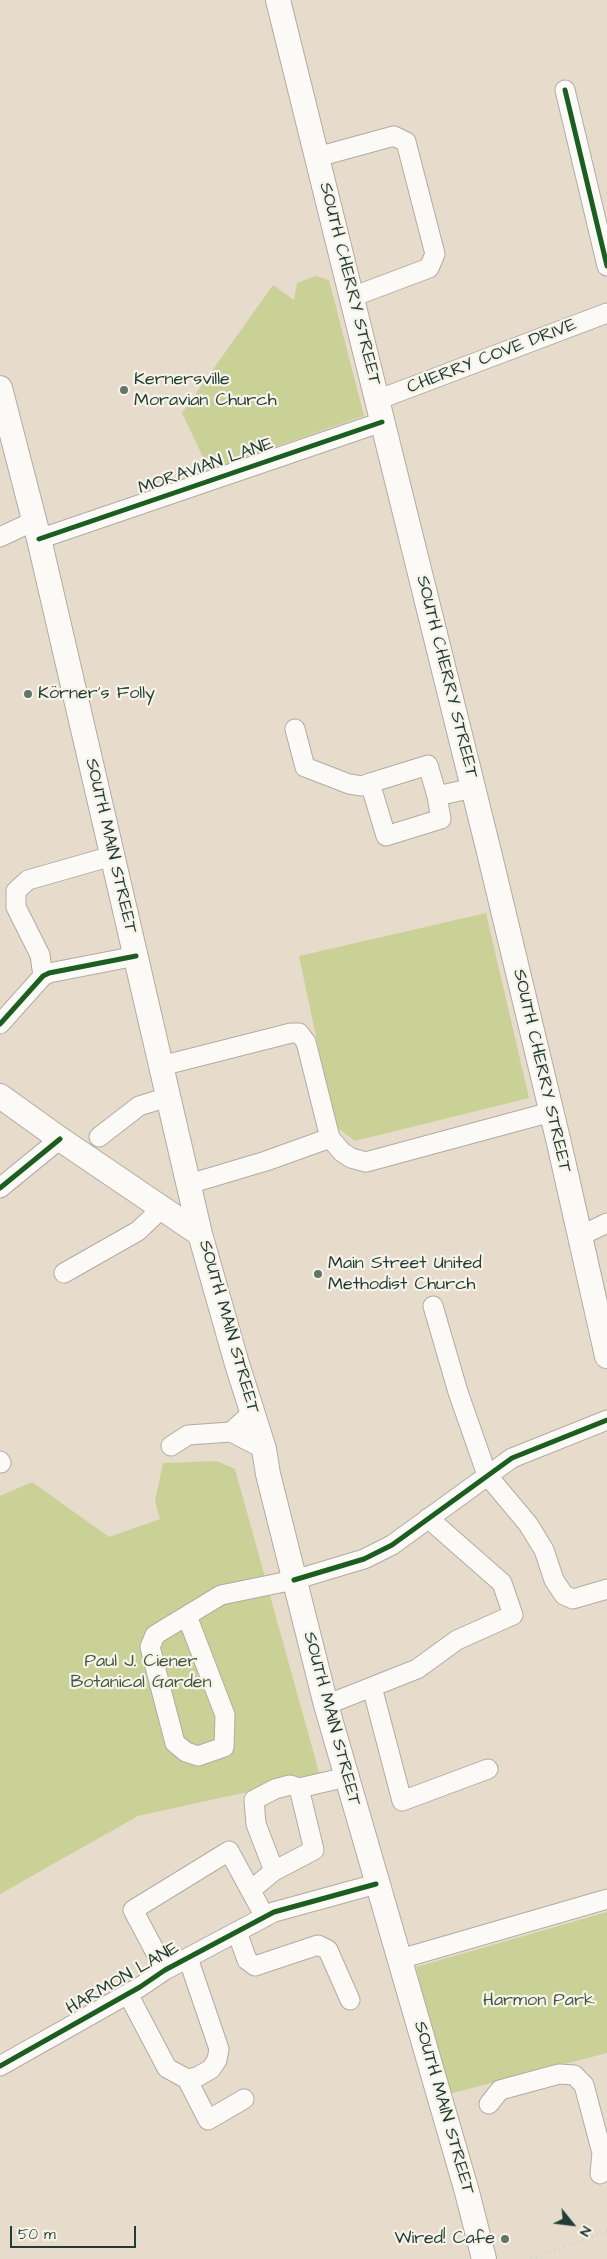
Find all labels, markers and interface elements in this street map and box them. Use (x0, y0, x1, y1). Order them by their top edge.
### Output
street label: SOUTH CHERRY STREET (313, 180, 385, 388)
street label: CHERRY COVE DRIVE (404, 315, 580, 399)
place label: Kernersville Moravian Church (134, 369, 277, 412)
marker: Kernersville Moravian Church (118, 384, 130, 396)
street label: MORAVIAN LANE (136, 434, 276, 500)
street label: SOUTH CHERRY STREET (410, 573, 482, 781)
place label: Körner's Folly (38, 683, 155, 705)
marker: Körner's Folly (22, 688, 34, 700)
street label: SOUTH MAIN STREET (79, 756, 141, 936)
street label: SOUTH CHERRY STREET (507, 967, 575, 1175)
street label: SOUTH MAIN STREET (193, 1238, 263, 1416)
place label: Main Street United Methodist Church (328, 1253, 482, 1296)
marker: Main Street United Methodist Church (312, 1268, 324, 1280)
street label: SOUTH MAIN STREET (297, 1630, 365, 1808)
park label: Paul J. Ciener Botanical Garden (70, 1651, 212, 1694)
street label: HARMON LANE (63, 1938, 183, 2020)
park label: Harmon Park (483, 1990, 595, 2012)
street label: SOUTH MAIN STREET (408, 2019, 478, 2197)
north arrow (547, 2199, 597, 2249)
scale bar (12, 2216, 139, 2248)
text: N (574, 2223, 596, 2240)
text: 50 m (18, 2224, 56, 2245)
place label: Wired! Cafe (394, 2228, 495, 2250)
marker: Wired! Cafe (499, 2233, 511, 2245)

